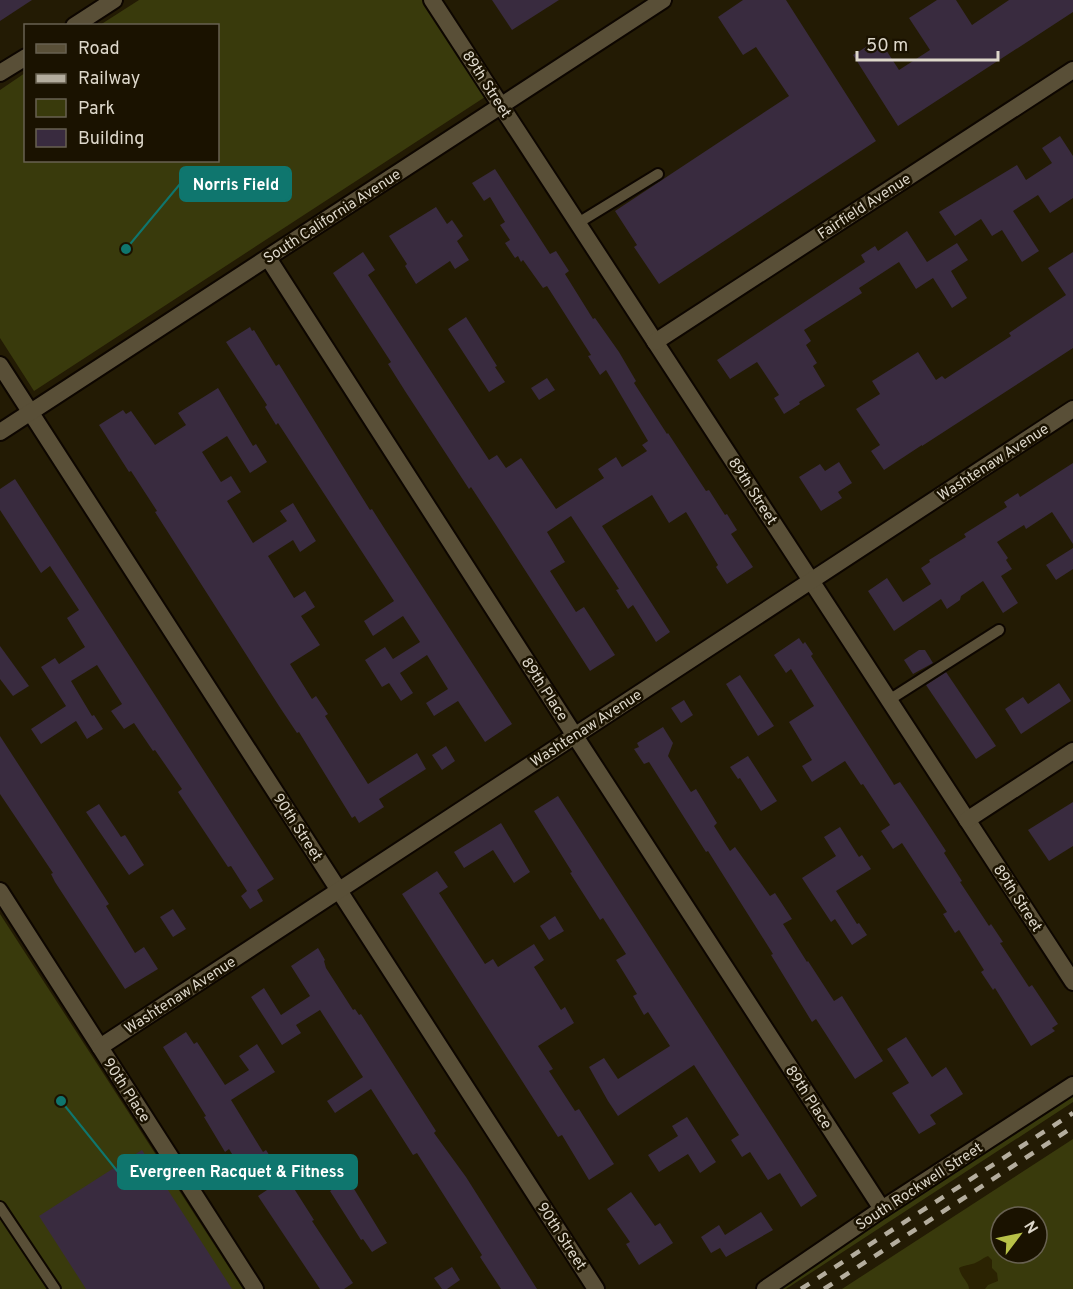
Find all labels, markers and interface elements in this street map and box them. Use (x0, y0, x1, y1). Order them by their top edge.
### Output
legend (24, 24, 219, 162)
scale bar (857, 24, 998, 62)
text: 50 m (866, 35, 908, 58)
text: Road (78, 38, 120, 61)
street label: 89th Street (457, 48, 515, 122)
text: Railway (78, 68, 140, 91)
text: Park (78, 98, 115, 121)
text: Building (78, 128, 144, 151)
street label: South California Avenue (261, 166, 405, 269)
callout: Norris Field (180, 167, 291, 201)
street label: Fairfield Avenue (815, 170, 915, 244)
text: Norris Field (193, 176, 279, 196)
street label: Washtenaw Avenue (934, 420, 1053, 506)
street label: 89th Street (723, 455, 781, 529)
street label: 89th Place (516, 654, 571, 725)
street label: Washtenaw Avenue (527, 686, 646, 772)
street label: 90th Street (268, 790, 326, 865)
street label: 89th Street (988, 862, 1046, 936)
street label: Washtenaw Avenue (121, 953, 240, 1039)
street label: 90th Place (98, 1055, 154, 1127)
street label: 89th Place (780, 1062, 835, 1133)
street label: South Rockwell Street (853, 1139, 987, 1235)
callout: Evergreen Racquet & Fitness (118, 1155, 357, 1189)
text: Evergreen Racquet & Fitness (130, 1163, 345, 1183)
street label: 90th Street (532, 1199, 590, 1274)
north arrow (989, 1205, 1049, 1265)
text: N (1018, 1218, 1042, 1238)

